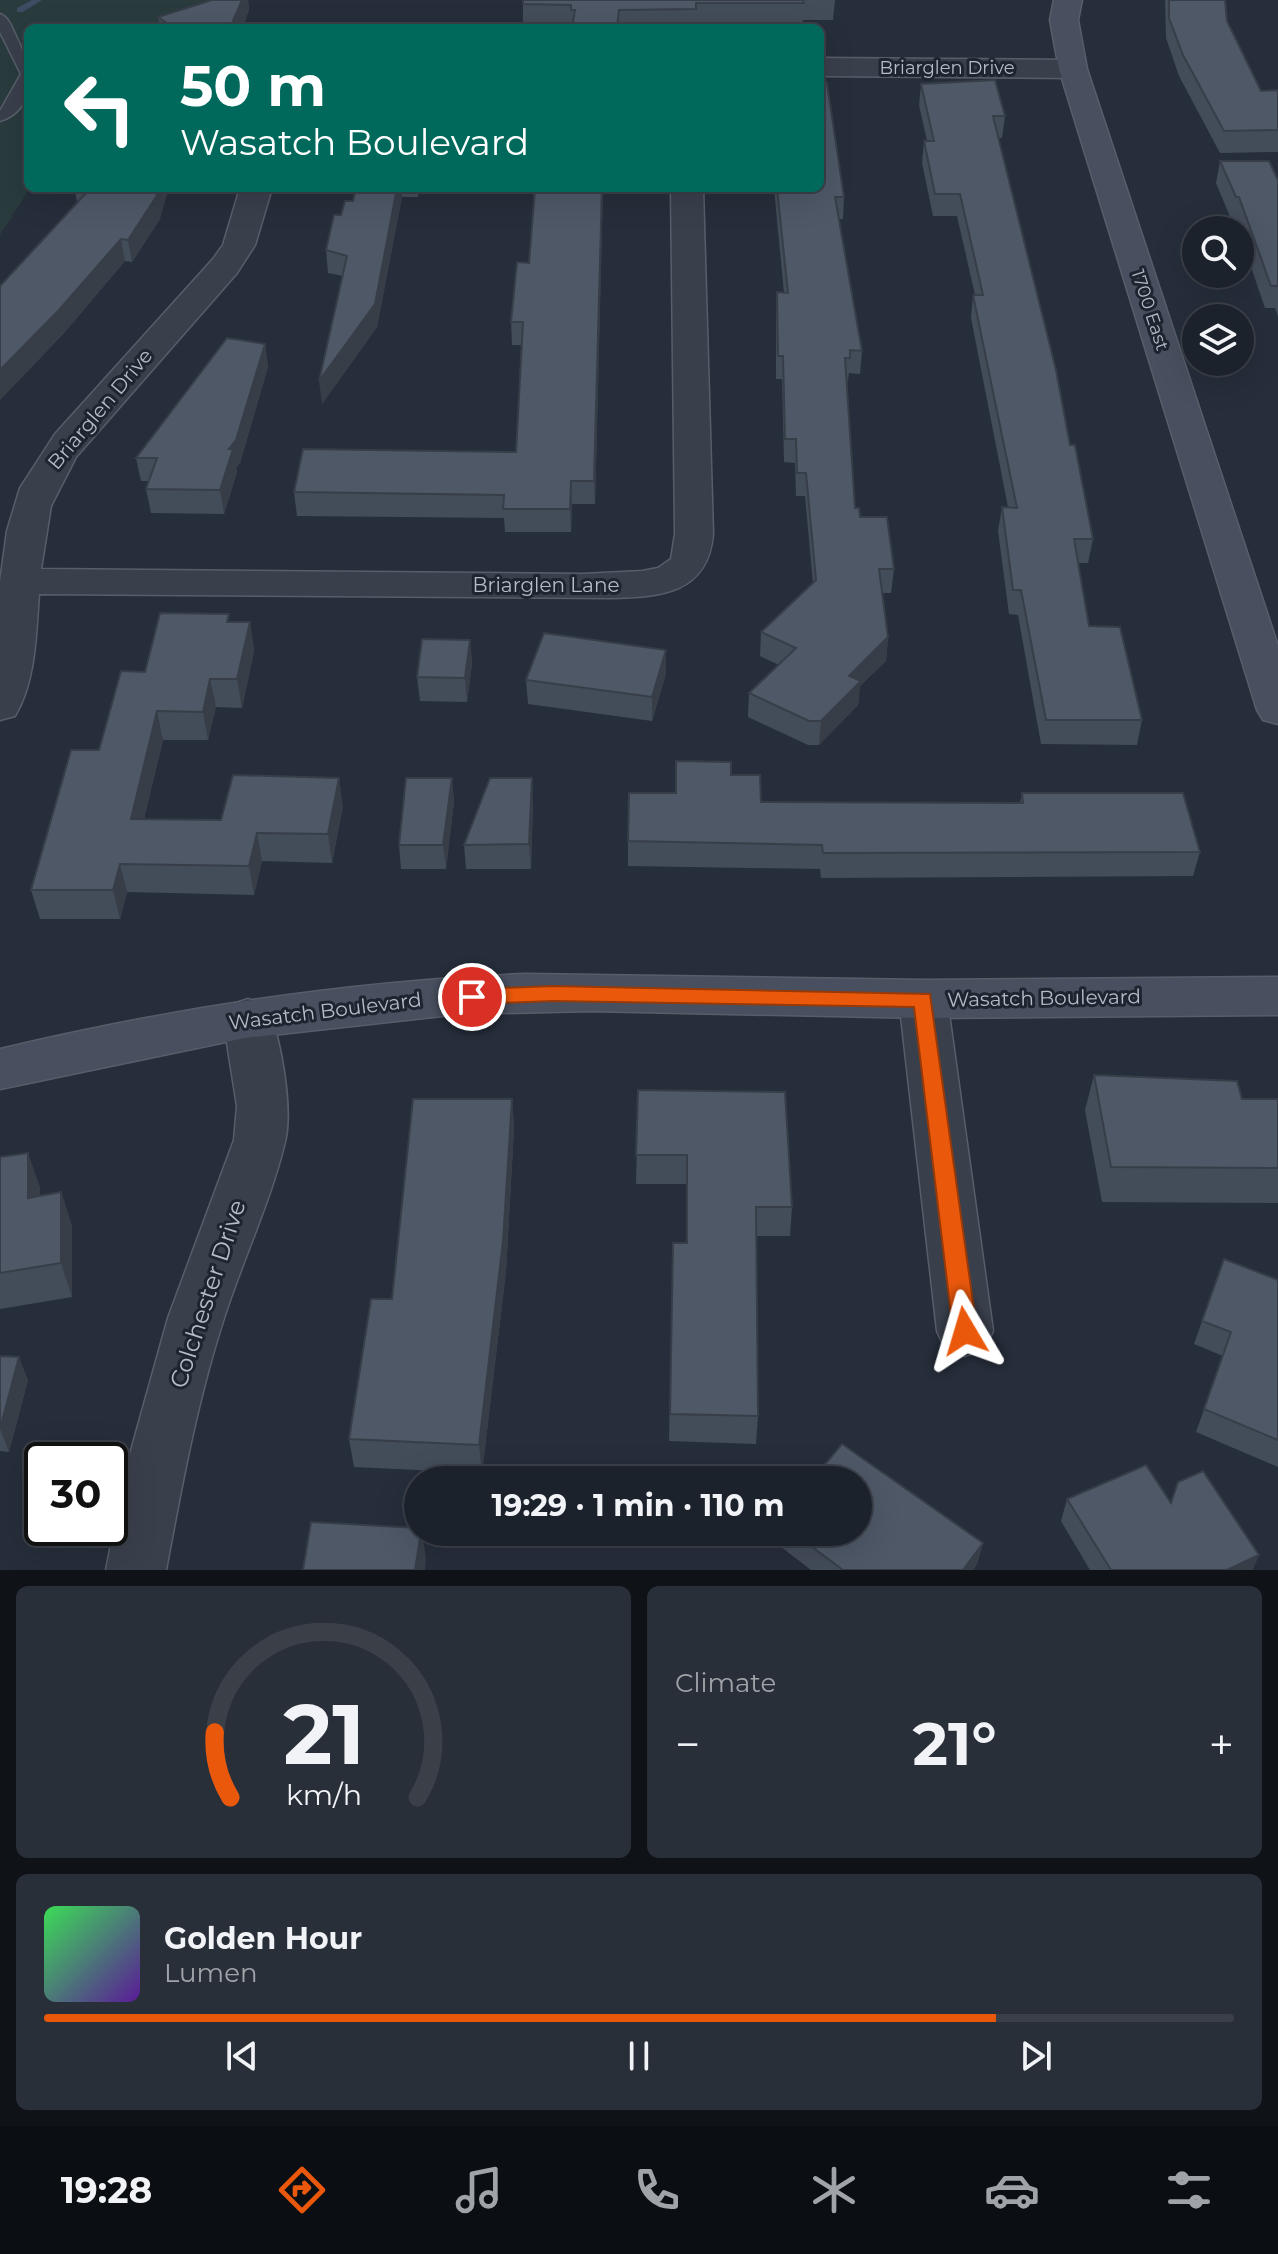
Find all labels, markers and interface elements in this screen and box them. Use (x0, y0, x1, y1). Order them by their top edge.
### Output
text: 50 m (180, 52, 326, 120)
icon: left (48, 56, 152, 160)
street label: Briarglen Drive (879, 57, 1015, 79)
text: Wasatch Boulevard (180, 120, 529, 164)
map controls (1182, 216, 1254, 376)
button: search (1182, 216, 1254, 288)
street label: 1700 East (1127, 267, 1173, 353)
button: layers (1182, 304, 1254, 376)
street label: Briarglen Drive (43, 344, 157, 474)
street label: Briarglen Lane (473, 573, 620, 597)
pin (438, 963, 506, 1031)
icon: arrive (450, 975, 494, 1019)
street label: Wasatch Boulevard (947, 984, 1141, 1012)
street label: Wasatch Boulevard (227, 987, 423, 1035)
street label: Colchester Drive (163, 1196, 252, 1392)
position arrow (923, 1289, 1007, 1373)
speed limit sign: 30 (24, 1442, 128, 1546)
text: 19:29 · 1 min · 110 m (492, 1487, 784, 1524)
text: Climate (675, 1667, 776, 1699)
text: 21 (283, 1683, 364, 1785)
text: 21° (913, 1707, 997, 1780)
text: − (675, 1717, 700, 1771)
text: + (1209, 1717, 1234, 1771)
text: km/h (285, 1777, 362, 1812)
text: Golden Hour (164, 1920, 362, 1957)
text: Lumen (164, 1957, 257, 1989)
icon: previous (220, 2034, 264, 2078)
icon: pause (617, 2034, 661, 2078)
icon: next (1014, 2034, 1058, 2078)
icon: directions (274, 2162, 330, 2218)
icon: music (451, 2162, 507, 2218)
icon: phone (629, 2162, 685, 2218)
icon: climate (806, 2162, 862, 2218)
icon: car (984, 2162, 1040, 2218)
icon: filters (1161, 2162, 1217, 2218)
text: 19:28 (61, 2168, 152, 2212)

